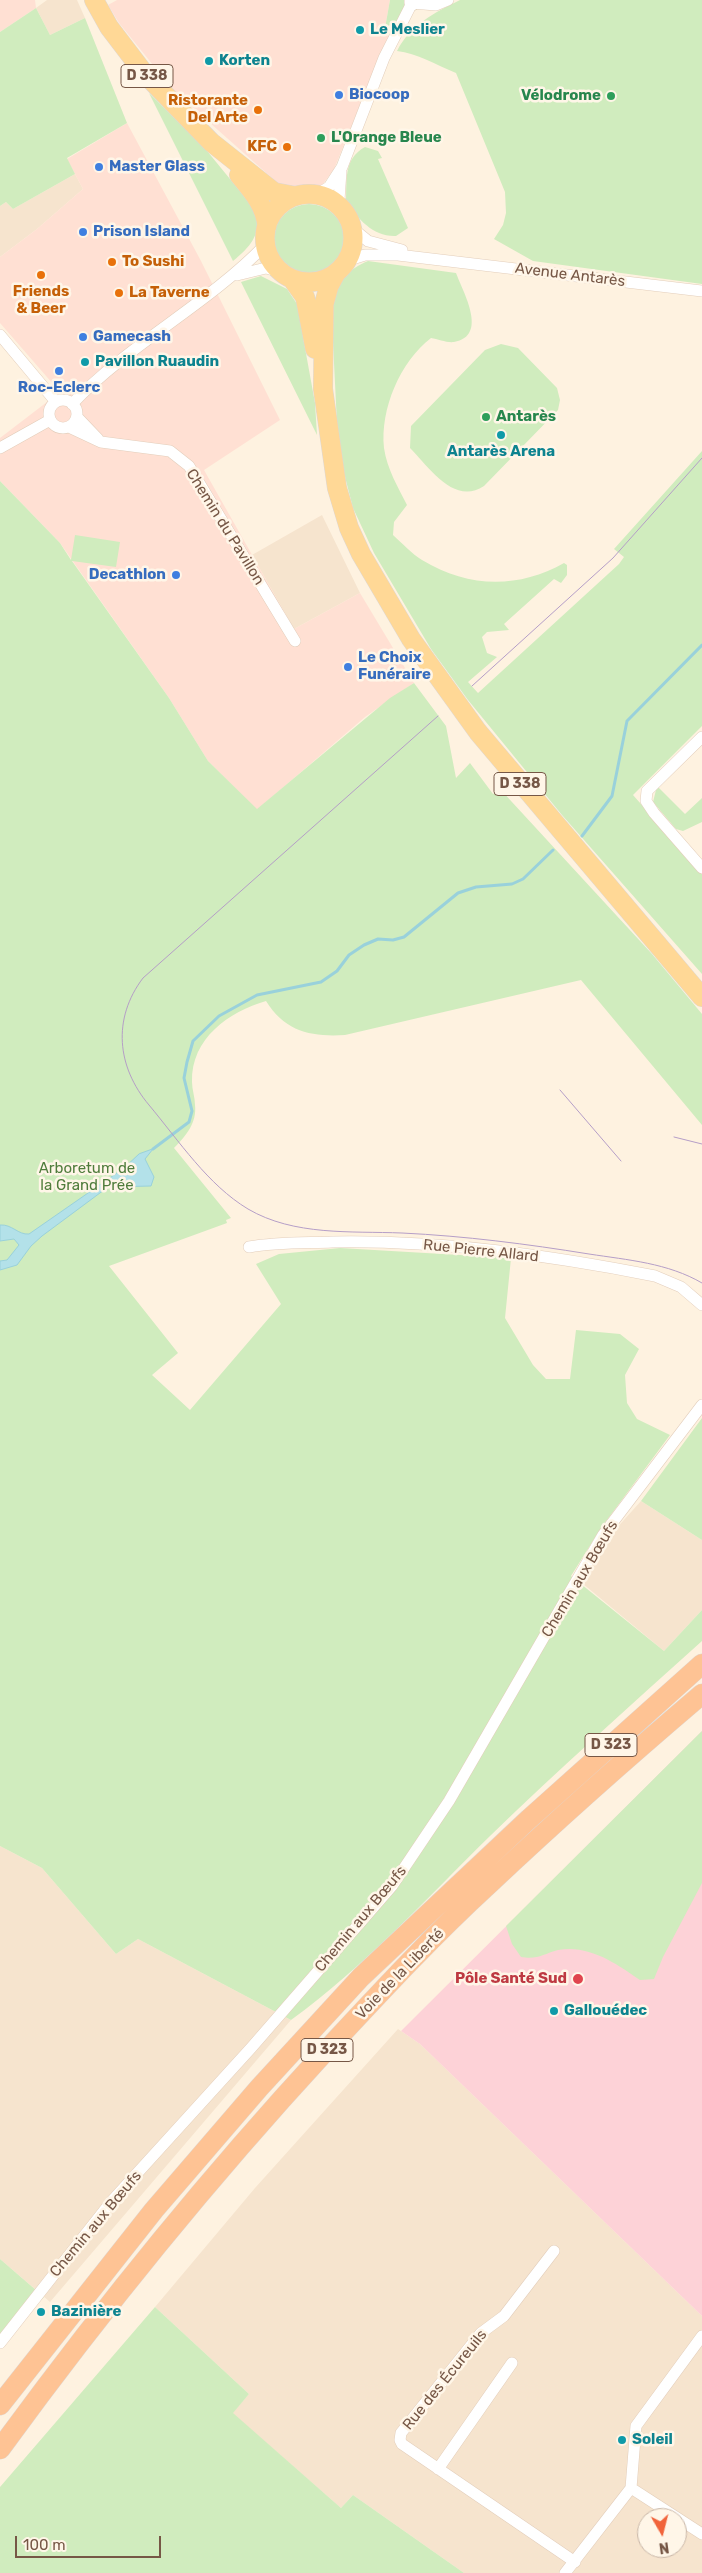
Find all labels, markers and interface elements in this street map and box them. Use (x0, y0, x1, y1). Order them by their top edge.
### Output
place label: Le Meslier (370, 21, 445, 39)
marker: Le Meslier (354, 24, 366, 36)
place label: Korten (219, 52, 270, 70)
marker: Korten (203, 55, 215, 67)
road number: D 338 (121, 64, 173, 88)
place label: Biocoop (349, 86, 410, 104)
place label: Vélodrome (521, 87, 601, 105)
marker: Biocoop (333, 89, 345, 101)
marker: Vélodrome (605, 90, 617, 102)
place label: Ristorante Del Arte (168, 92, 248, 127)
marker: Ristorante Del Arte (252, 104, 264, 116)
place label: L'Orange Bleue (331, 129, 442, 147)
marker: L'Orange Bleue (315, 132, 327, 144)
place label: KFC (247, 138, 277, 156)
marker: KFC (281, 141, 293, 153)
place label: Master Glass (109, 158, 205, 176)
marker: Master Glass (93, 161, 105, 173)
place label: Prison Island (93, 223, 190, 241)
marker: Prison Island (77, 226, 89, 238)
place label: To Sushi (122, 253, 184, 271)
marker: To Sushi (106, 256, 118, 268)
street label: Avenue Antarès (514, 259, 626, 291)
marker: Friends & Beer (35, 269, 47, 281)
place label: Friends & Beer (13, 283, 69, 318)
place label: La Taverne (129, 284, 210, 302)
marker: La Taverne (113, 287, 125, 299)
place label: Gamecash (93, 328, 171, 346)
marker: Gamecash (77, 331, 89, 343)
place label: Pavillon Ruaudin (95, 353, 219, 371)
marker: Pavillon Ruaudin (79, 356, 91, 368)
marker: Roc-Eclerc (53, 365, 65, 377)
place label: Roc-Eclerc (18, 379, 100, 397)
place label: Antarès (496, 408, 556, 426)
marker: Antarès (480, 411, 492, 423)
marker: Antarès Arena (495, 429, 507, 441)
place label: Antarès Arena (447, 443, 555, 461)
street label: Chemin du Pavillon (182, 466, 268, 588)
place label: Decathlon (89, 566, 166, 584)
marker: Decathlon (170, 569, 182, 581)
place label: Le Choix Funéraire (358, 649, 431, 684)
marker: Le Choix Funéraire (342, 661, 354, 673)
road number: D 338 (494, 772, 546, 796)
park label: Arboretum de la Grand Prée (39, 1160, 135, 1195)
street label: Rue Pierre Allard (422, 1236, 540, 1266)
street label: Chemin aux Bœufs (538, 1517, 622, 1641)
road number: D 323 (585, 1734, 637, 1756)
street label: Chemin aux Bœufs (311, 1862, 411, 1976)
street label: Voie de la Liberté (352, 1925, 448, 2023)
place label: Pôle Santé Sud (455, 1970, 567, 1988)
marker: Pôle Santé Sud (571, 1972, 585, 1986)
place label: Gallouédec (564, 2002, 647, 2020)
marker: Gallouédec (548, 2005, 560, 2017)
road number: D 323 (301, 2038, 353, 2062)
street label: Chemin aux Bœufs (46, 2167, 146, 2281)
place label: Bazinière (51, 2303, 121, 2321)
marker: Bazinière (35, 2306, 47, 2318)
street label: Rue des Écureuils (399, 2326, 491, 2434)
place label: Soleil (632, 2431, 673, 2449)
marker: Soleil (616, 2434, 628, 2446)
north arrow (637, 2508, 687, 2558)
scale bar (18, 2526, 164, 2558)
text: 100 m (23, 2536, 65, 2554)
text: N (658, 2538, 670, 2556)

